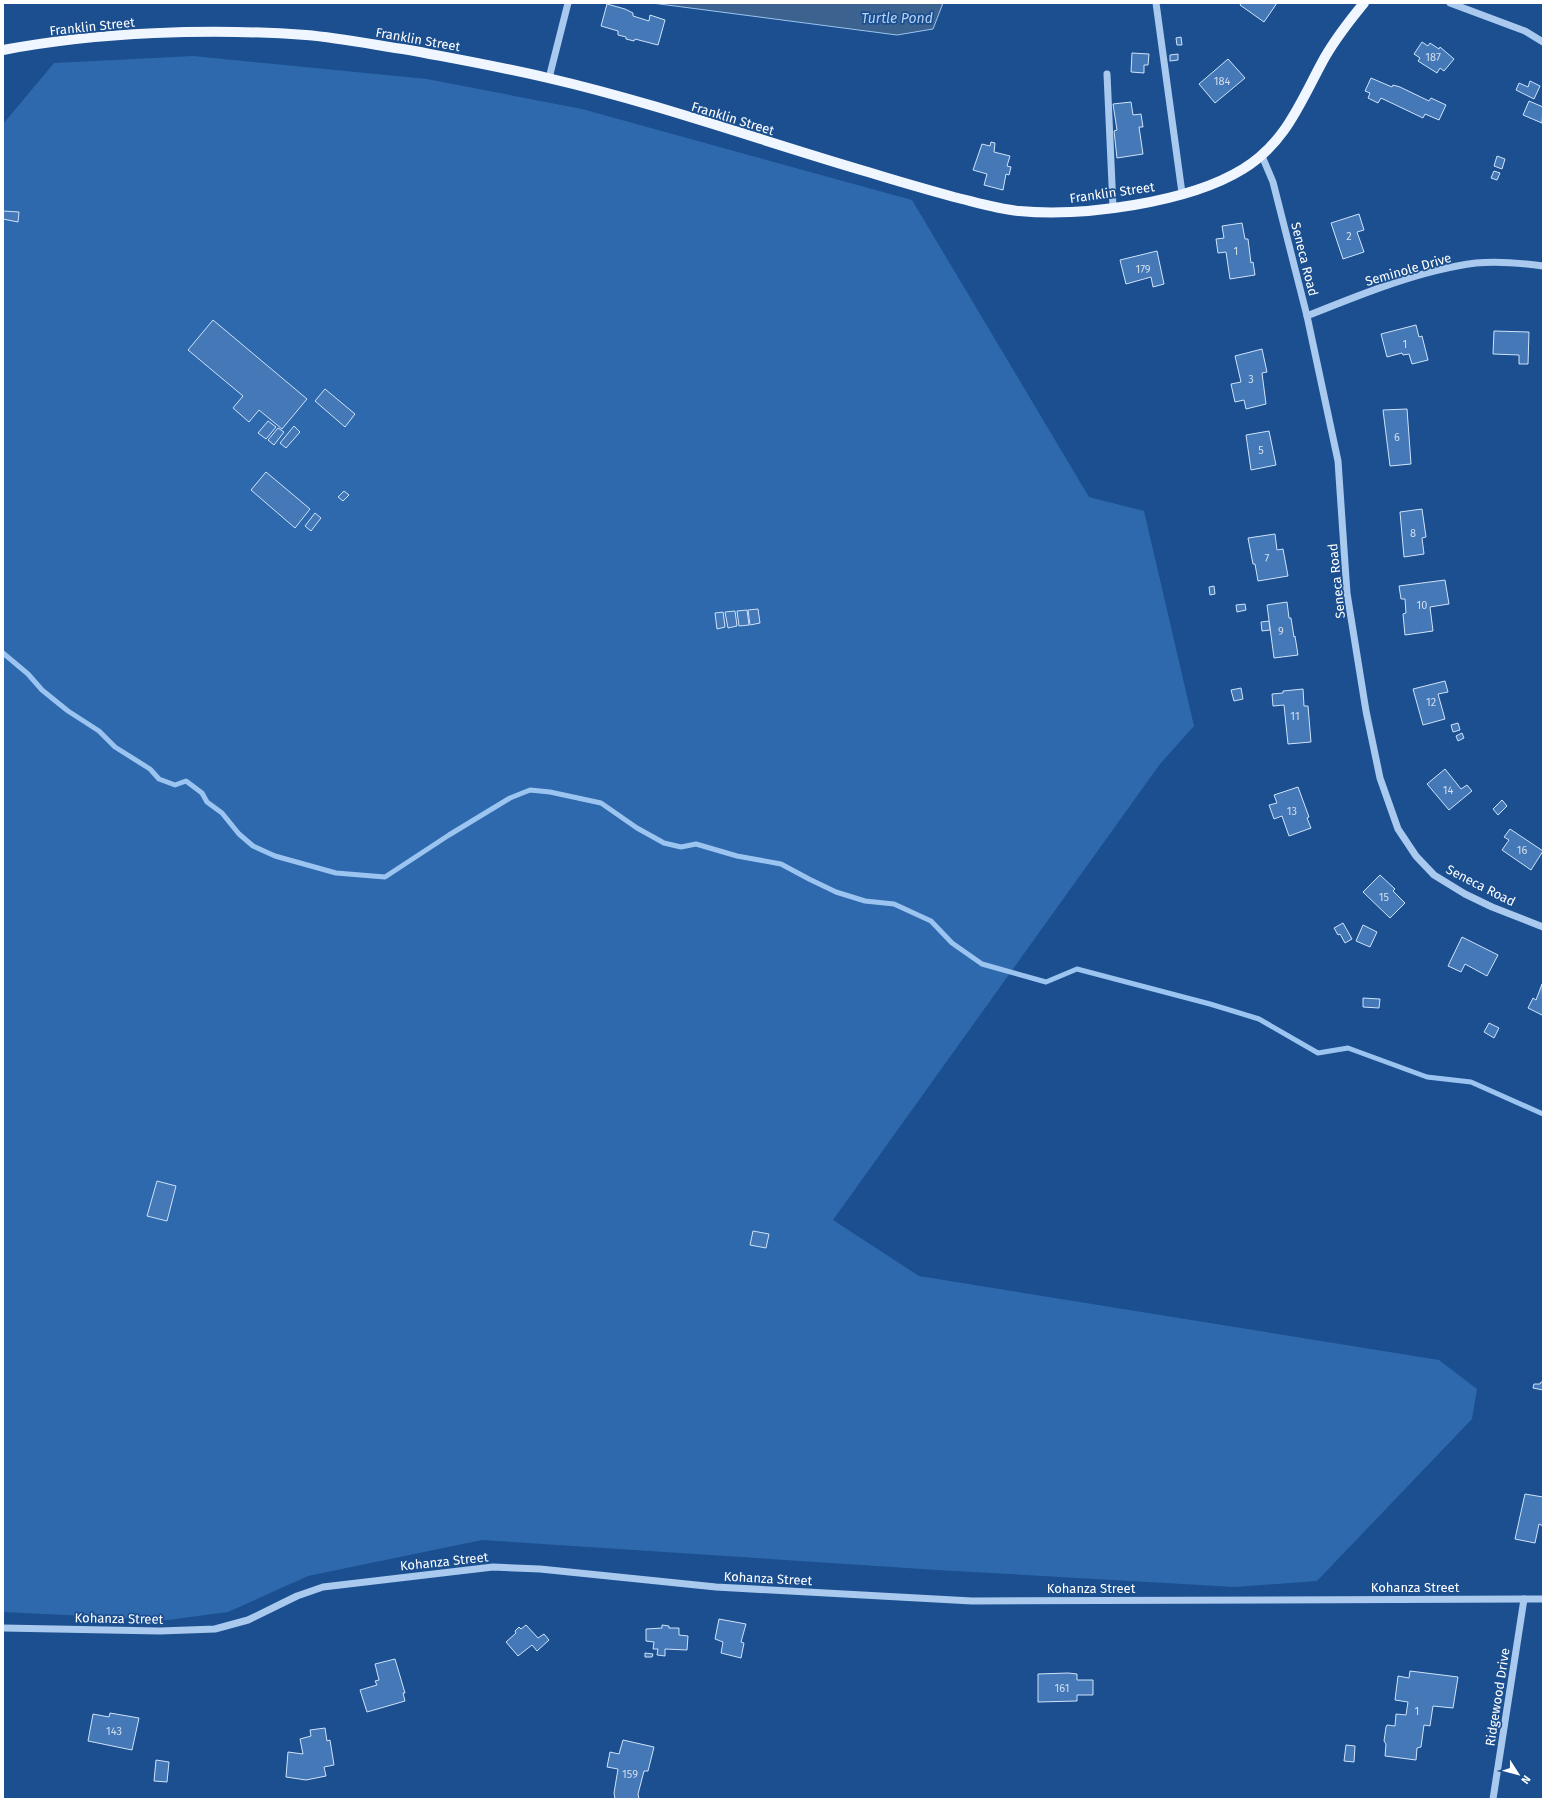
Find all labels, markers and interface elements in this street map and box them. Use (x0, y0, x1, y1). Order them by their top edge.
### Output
water label: Turtle Pond (861, 10, 933, 27)
street label: Franklin Street (49, 15, 136, 38)
street label: Franklin Street (374, 25, 462, 54)
house number: 187 (1425, 51, 1441, 64)
house number: 184 (1214, 75, 1230, 88)
street label: Franklin Street (690, 99, 776, 138)
street label: Franklin Street (1069, 179, 1156, 206)
street label: Seneca Road (1288, 221, 1321, 298)
house number: 2 (1346, 230, 1352, 243)
house number: 1 (1234, 245, 1238, 258)
street label: Seminole Drive (1363, 250, 1453, 289)
house number: 179 (1135, 263, 1151, 276)
house number: 1 (1403, 338, 1407, 351)
house number: 3 (1248, 373, 1254, 386)
house number: 6 (1394, 431, 1400, 444)
house number: 5 (1258, 444, 1264, 457)
house number: 8 (1410, 527, 1416, 540)
street label: Seneca Road (1325, 543, 1348, 619)
house number: 7 (1265, 552, 1270, 565)
house number: 10 (1417, 599, 1427, 612)
house number: 9 (1278, 625, 1284, 638)
house number: 12 (1426, 696, 1436, 709)
house number: 11 (1290, 710, 1300, 723)
house number: 14 (1443, 784, 1453, 797)
house number: 13 (1287, 805, 1297, 818)
house number: 16 (1517, 844, 1527, 857)
street label: Seneca Road (1444, 862, 1518, 909)
house number: 15 (1379, 891, 1390, 904)
street label: Kohanza Street (399, 1549, 489, 1574)
street label: Kohanza Street (723, 1569, 813, 1588)
street label: Kohanza Street (1371, 1580, 1460, 1595)
street label: Kohanza Street (1047, 1581, 1136, 1596)
street label: Kohanza Street (75, 1610, 164, 1627)
street label: Ridgewood Drive (1482, 1647, 1513, 1747)
house number: 161 (1055, 1682, 1069, 1695)
house number: 1 (1415, 1705, 1419, 1718)
house number: 143 (106, 1725, 122, 1738)
north arrow (1498, 1754, 1538, 1794)
house number: 159 (622, 1768, 638, 1781)
text: N (1518, 1773, 1533, 1786)

